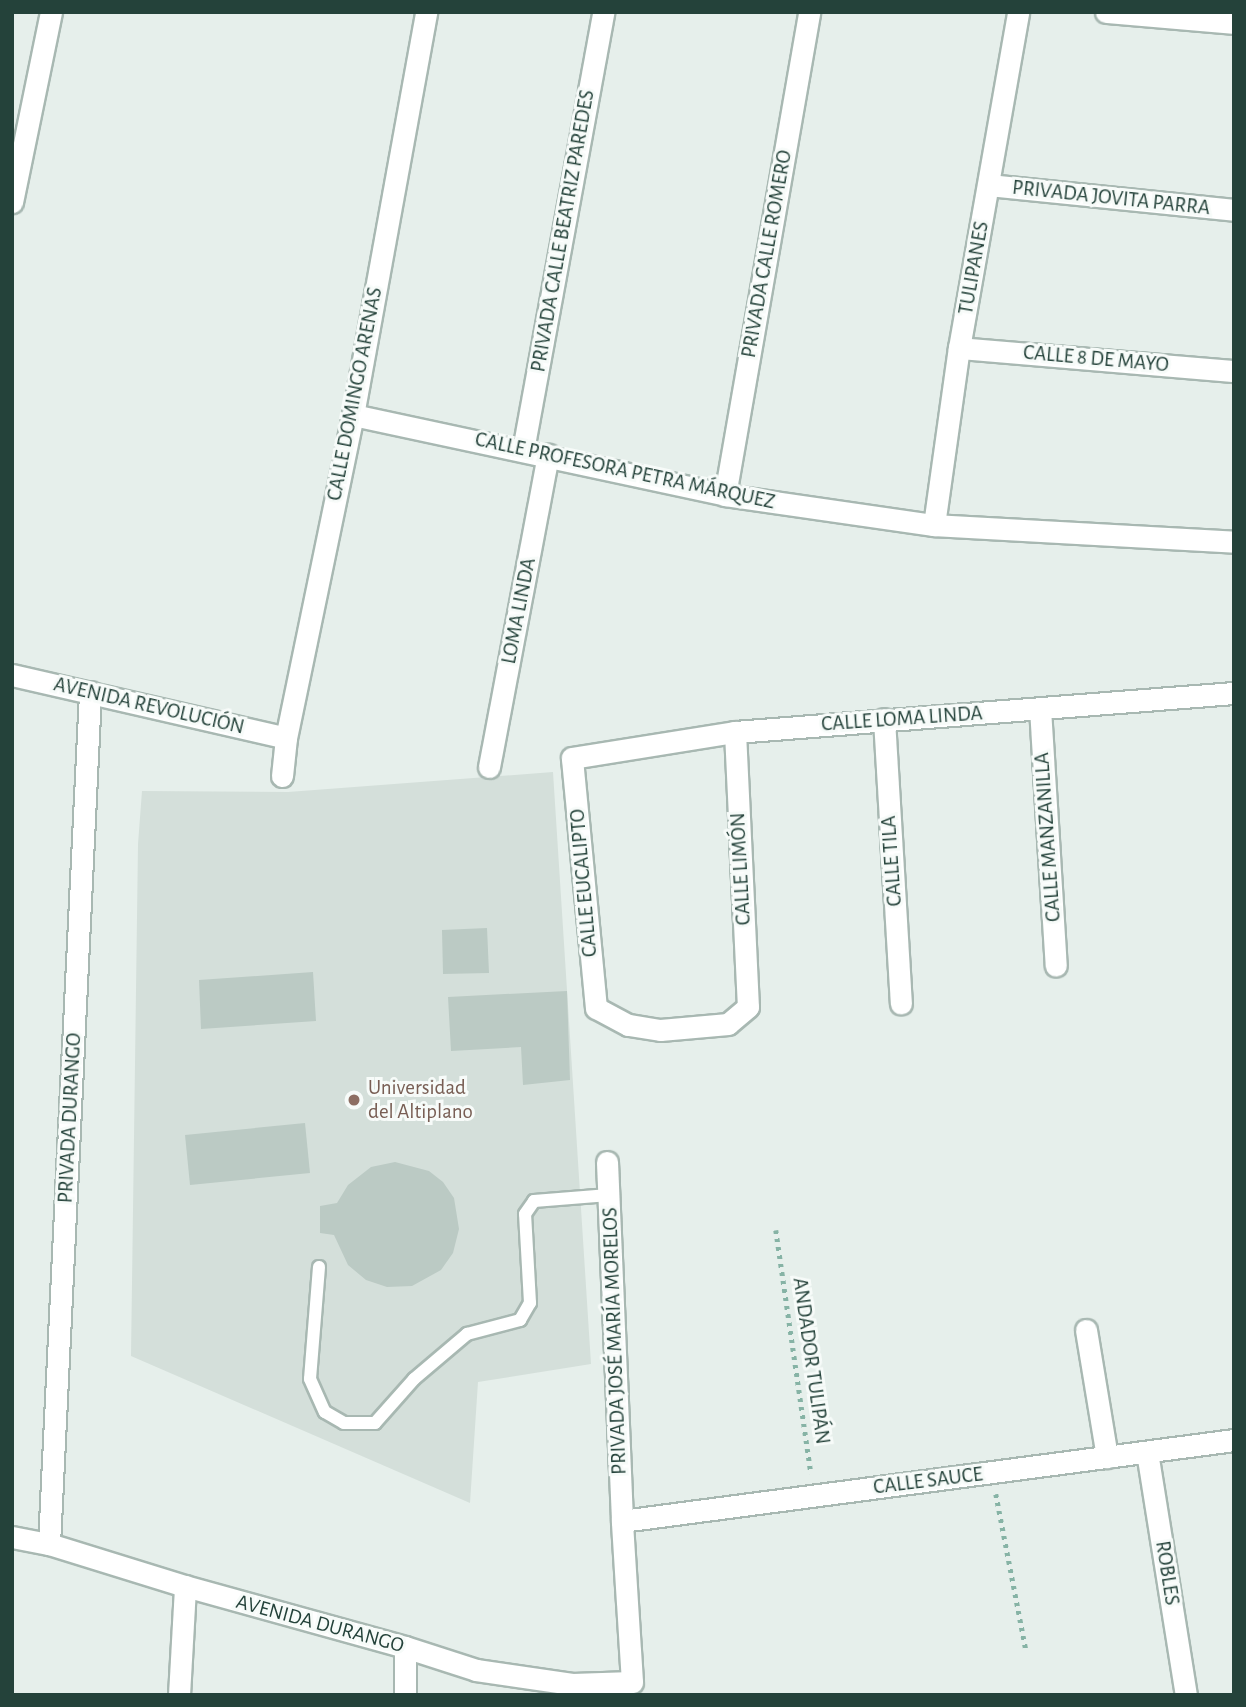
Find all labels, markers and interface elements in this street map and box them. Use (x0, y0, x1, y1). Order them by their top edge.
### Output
street label: PRIVADA CALLE BEATRIZ PAREDES (526, 88, 600, 374)
street label: PRIVADA CALLE ROMERO (736, 148, 798, 360)
street label: PRIVADA JOVITA PARRA (1011, 175, 1211, 221)
street label: TULIPANES (953, 219, 995, 317)
street label: CALLE DOMINGO ARENAS (322, 285, 388, 503)
street label: CALLE 8 DE MAYO (1022, 340, 1170, 378)
street label: CALLE PROFESORA PETRA MÁRQUEZ (473, 427, 777, 515)
street label: LOMA LINDA (496, 556, 542, 666)
street label: AVENIDA REVOLUCIÓN (51, 672, 247, 740)
street label: CALLE LOMA LINDA (820, 701, 984, 737)
street label: CALLE MANZANILLA (1030, 751, 1066, 923)
street label: CALLE EUCALIPTO (565, 808, 603, 958)
street label: CALLE LIMÓN (725, 812, 757, 926)
street label: CALLE TILA (876, 815, 908, 907)
street label: PRIVADA DURANGO (53, 1032, 87, 1204)
place label: Universidad del Altiplano (368, 1075, 473, 1125)
marker: Universidad del Altiplano (346, 1092, 362, 1108)
street label: PRIVADA JOSÉ MARÍA MORELOS (598, 1207, 632, 1475)
street label: ANDADOR TULIPÁN (787, 1276, 835, 1446)
street label: CALLE SAUCE (872, 1462, 984, 1500)
street label: ROBLES (1149, 1539, 1185, 1607)
street label: AVENIDA DURANGO (233, 1589, 407, 1659)

